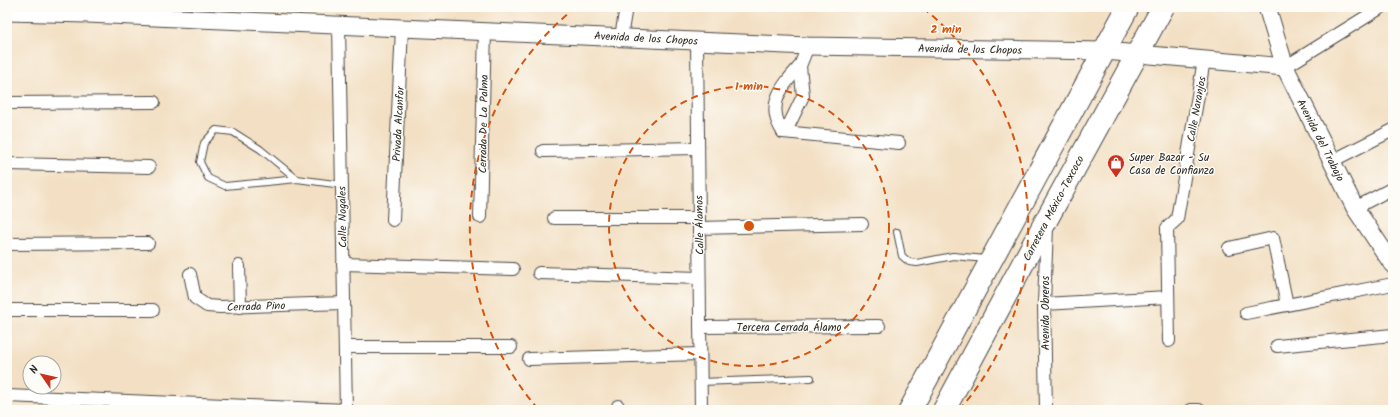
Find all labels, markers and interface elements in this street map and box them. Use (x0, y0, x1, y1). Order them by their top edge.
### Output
text: 2 min (930, 20, 962, 39)
street label: Avenida de los Chopos (594, 27, 699, 51)
street label: Avenida de los Chopos (918, 40, 1022, 60)
street label: Cerrada De La Palma (474, 74, 494, 174)
street label: Calle Naranjos (1182, 75, 1212, 143)
text: 1 min (735, 77, 763, 96)
street label: Privada Alcanfor (388, 85, 410, 162)
street label: Avenida del Trabajo (1291, 96, 1349, 185)
place label: Super Bazar - Su Casa de Confianza (1129, 149, 1214, 180)
street label: Carretera México-Texcoco (1018, 152, 1089, 265)
shop icon: Super Bazar - Su Casa de Confianza (1106, 153, 1126, 178)
street label: Calle Nogales (333, 186, 353, 248)
street label: Calle Álamos (690, 195, 710, 255)
centre of rings (742, 219, 756, 233)
street label: Avenida Obreros (1037, 276, 1055, 350)
street label: Cerrada Pino (226, 297, 286, 317)
street label: Tercera Cerrada Álamo (737, 319, 841, 337)
north arrow (22, 355, 62, 395)
text: N (25, 362, 44, 378)

